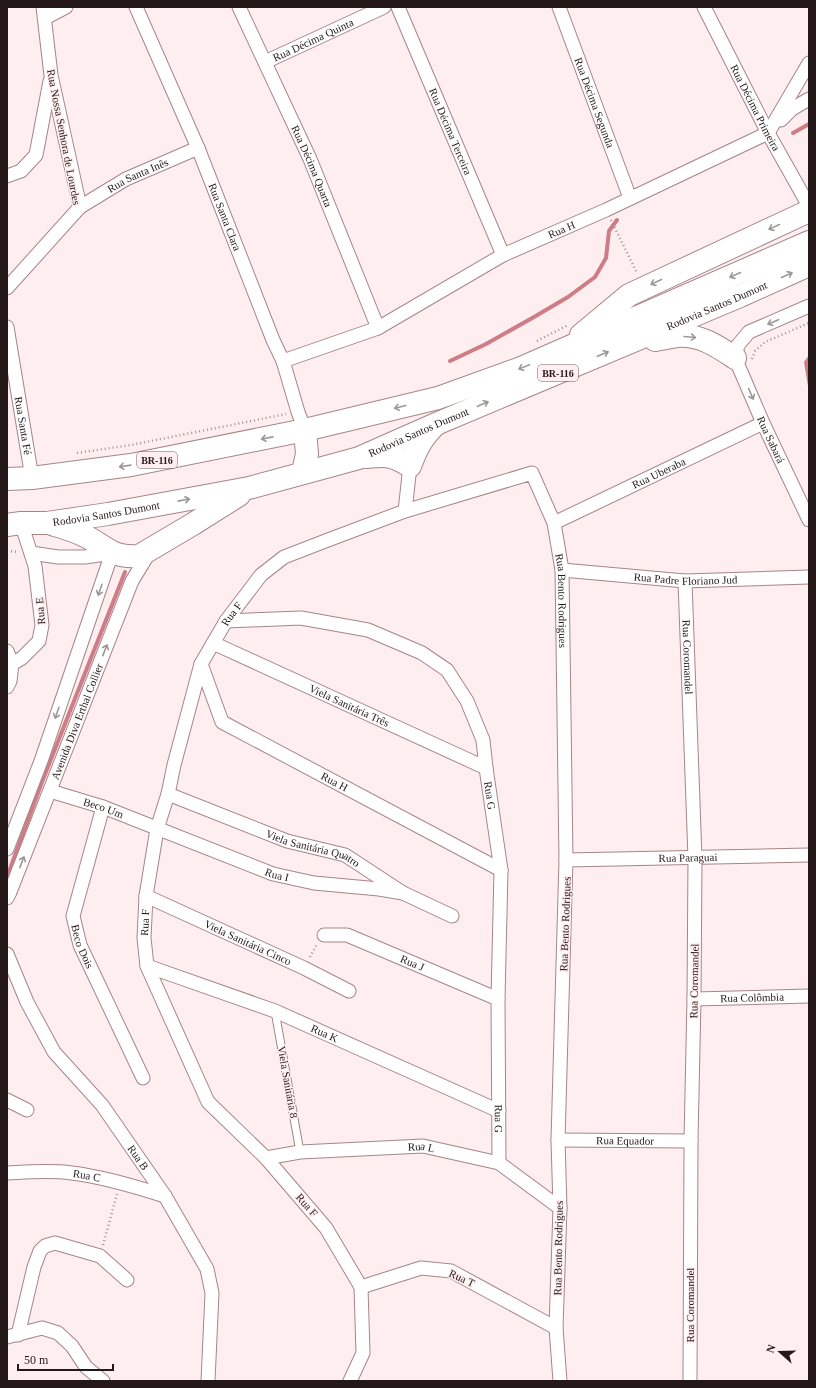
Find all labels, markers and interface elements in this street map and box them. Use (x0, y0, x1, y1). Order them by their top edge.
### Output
street label: Rua Décima Quinta (271, 16, 355, 64)
street label: Rua Décima Segunda (572, 56, 617, 150)
street label: Rua Décima Primeira (728, 62, 783, 153)
street label: Rua Nossa Senhora de Lourdes (45, 68, 83, 206)
street label: Rua Décima Terceira (427, 86, 474, 177)
street label: Rua Décima Quarta (289, 123, 335, 209)
street label: Rua Santa Inês (105, 156, 170, 195)
street label: Rua Santa Clara (206, 181, 244, 253)
street label: Rua H (546, 218, 577, 241)
one-way arrow (768, 224, 780, 231)
one-way arrow (781, 271, 793, 278)
one-way arrow (729, 272, 741, 279)
one-way arrow (650, 279, 662, 286)
street label: Rodovia Santos Dumont (665, 279, 769, 332)
one-way arrow (768, 318, 780, 326)
one-way arrow (683, 333, 696, 340)
one-way arrow (597, 350, 609, 357)
one-way arrow (518, 364, 530, 372)
road number: BR-116 (538, 365, 578, 381)
one-way arrow (747, 388, 755, 400)
street label: Rua Santa Fé (13, 396, 34, 456)
one-way arrow (477, 400, 489, 407)
one-way arrow (394, 404, 407, 411)
street label: Rodovia Santos Dumont (366, 405, 470, 459)
street label: Rua Sabará (755, 414, 787, 465)
one-way arrow (261, 434, 274, 442)
road number: BR-116 (137, 452, 177, 468)
street label: Rua Uberaba (630, 455, 687, 491)
one-way arrow (119, 462, 132, 470)
one-way arrow (177, 496, 190, 504)
street label: Rodovia Santos Dumont (52, 499, 161, 528)
street label: Rua Bento Rodrigues (553, 552, 569, 648)
street label: Rua Padre Floriano Jud (633, 570, 738, 587)
one-way arrow (95, 584, 103, 596)
street label: Rua E (33, 597, 47, 625)
street label: Rua F (219, 600, 244, 628)
street label: Rua Coromandel (680, 619, 695, 695)
one-way arrow (102, 645, 110, 657)
street label: Avenida Diva Erthal Collier (49, 661, 105, 781)
street label: Viela Sanitária Três (307, 682, 391, 729)
one-way arrow (53, 707, 61, 719)
street label: Rua H (319, 770, 350, 794)
street label: Rua G (482, 781, 498, 810)
street label: Beco Um (82, 795, 126, 821)
street label: Viela Sanitária Quatro (264, 827, 363, 869)
street label: Rua Paraguai (658, 851, 718, 864)
one-way arrow (19, 857, 26, 869)
street label: Rua I (263, 865, 290, 883)
street label: Rua Bento Rodrigues (557, 876, 573, 972)
street label: Rua F (138, 909, 151, 936)
street label: Viela Sanitária Cinco (203, 917, 294, 968)
street label: Beco Dois (69, 923, 96, 970)
street label: Rua Coromandel (687, 943, 701, 1019)
street label: Rua J (399, 952, 427, 973)
street label: Rua Colômbia (720, 991, 784, 1004)
street label: Rua K (309, 1022, 340, 1044)
street label: Viela Sanitária 8 (276, 1045, 300, 1120)
street label: Rua G (493, 1104, 505, 1133)
street label: Rua Equador (596, 1134, 654, 1147)
street label: Rua L (407, 1140, 436, 1155)
street label: Rua B (125, 1142, 151, 1172)
street label: Rua C (72, 1167, 102, 1184)
street label: Rua F (294, 1191, 320, 1219)
street label: Rua Bento Rodrigues (551, 1201, 565, 1295)
street label: Rua T (447, 1267, 477, 1289)
street label: Rua Coromandel (684, 1268, 696, 1342)
north arrow (760, 1332, 800, 1372)
text: N (764, 1343, 778, 1354)
scale bar (18, 1346, 113, 1372)
text: 50 m (24, 1353, 49, 1367)

